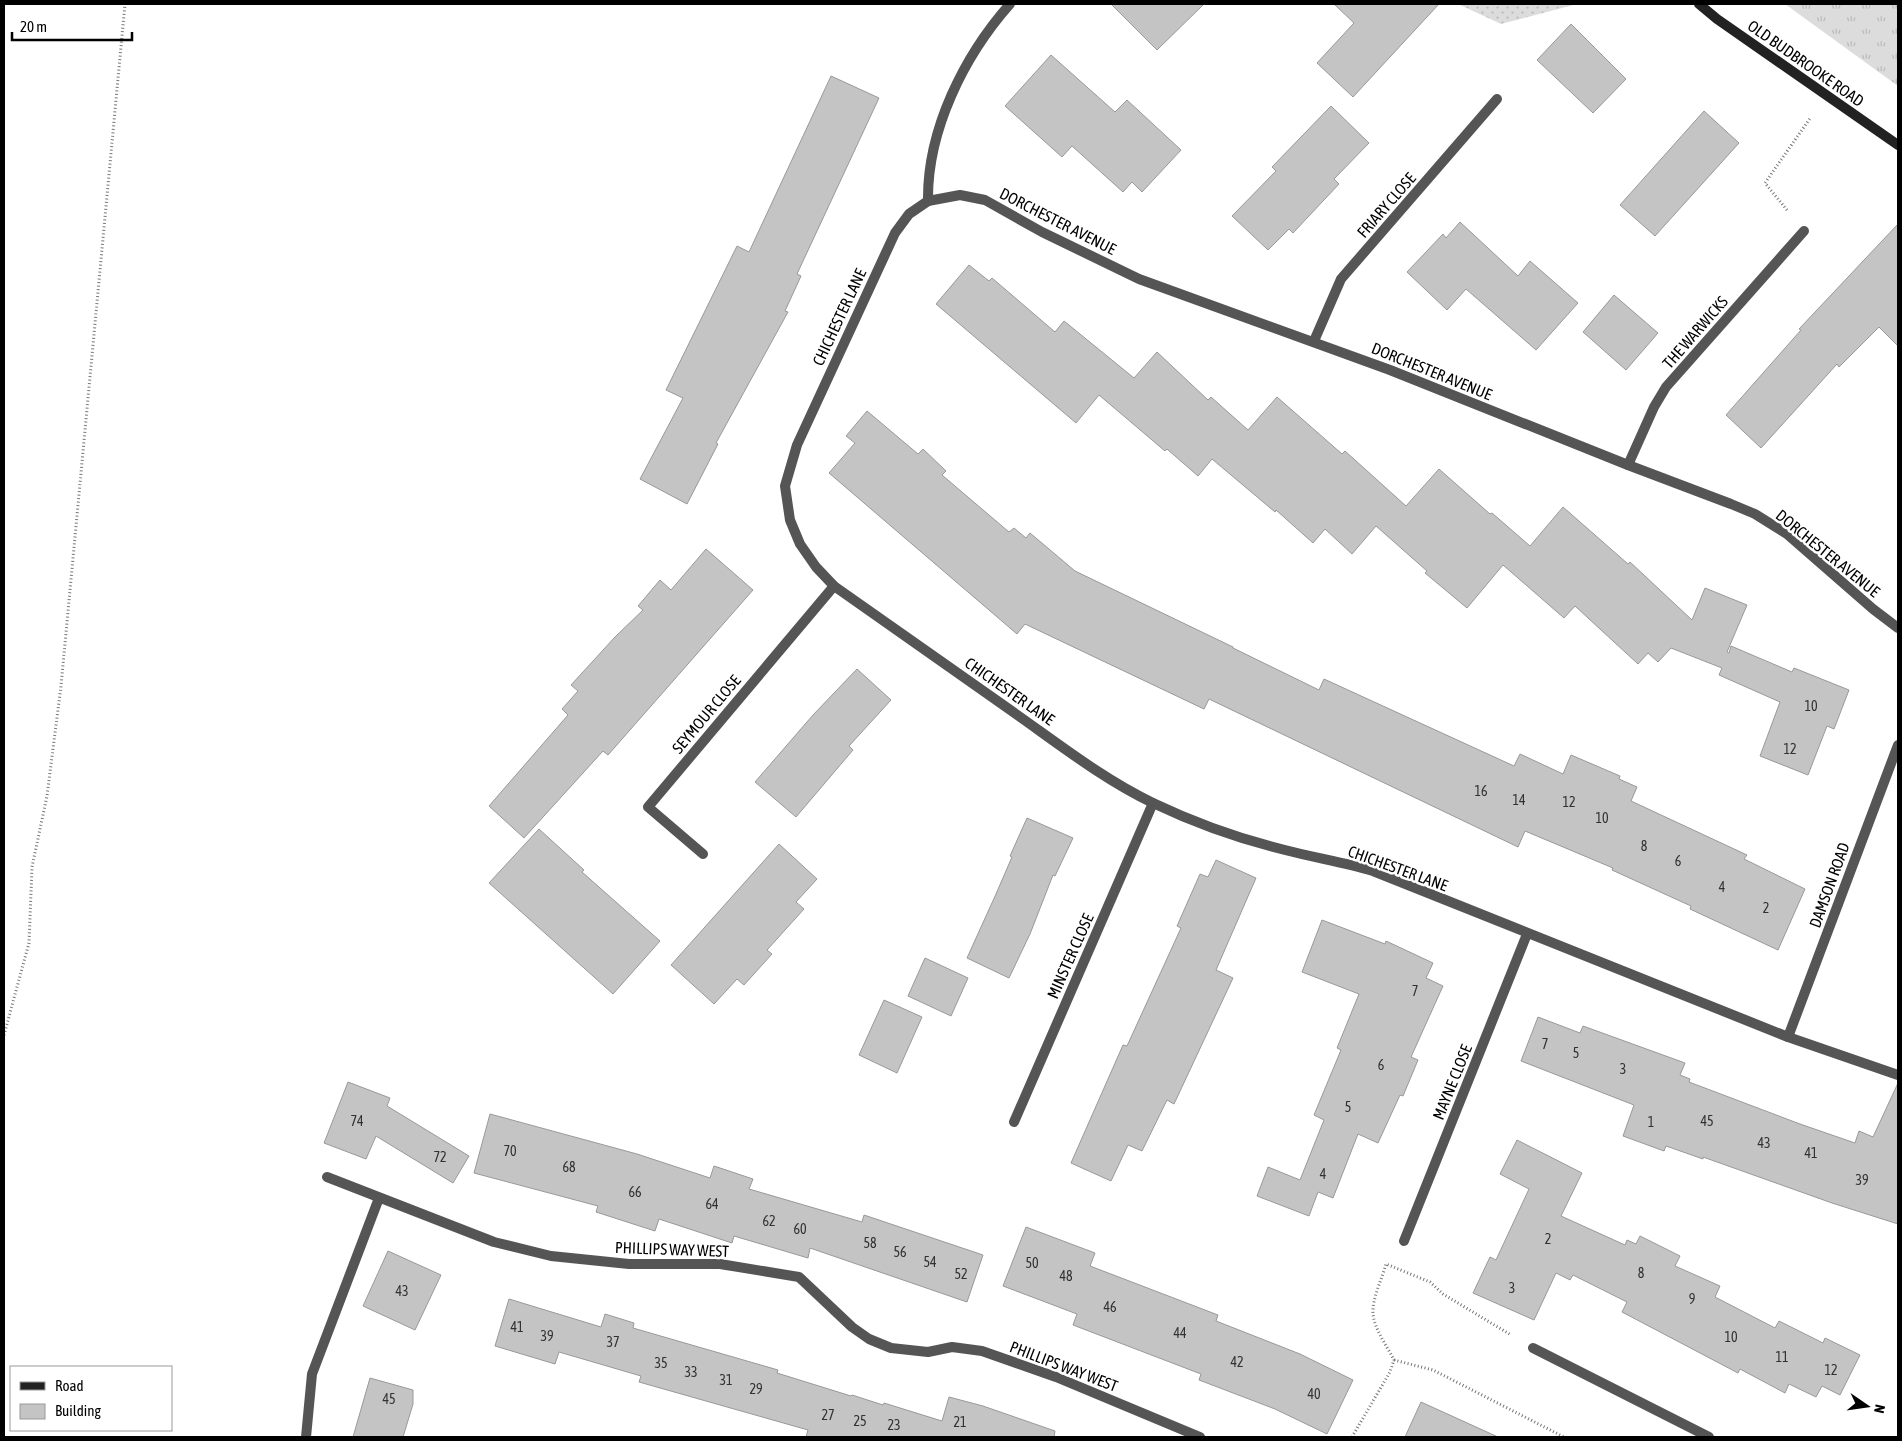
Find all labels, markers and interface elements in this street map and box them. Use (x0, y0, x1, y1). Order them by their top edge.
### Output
scale bar (12, 10, 132, 42)
street label: OLD BUDBROOKE ROAD (1744, 16, 1868, 110)
text: 20 m (20, 18, 47, 35)
street label: FRIARY CLOSE (1353, 169, 1419, 241)
street label: DORCHESTER AVENUE (997, 184, 1119, 258)
street label: CHICHESTER LANE (809, 265, 869, 368)
street label: THE WARWICKS (1659, 292, 1731, 372)
street label: DORCHESTER AVENUE (1369, 339, 1495, 403)
street label: DORCHESTER AVENUE (1773, 506, 1884, 600)
street label: CHICHESTER LANE (962, 654, 1058, 729)
street label: SEYMOUR CLOSE (668, 671, 744, 757)
house number: 10 (1804, 698, 1818, 714)
house number: 12 (1783, 741, 1797, 757)
house number: 16 (1474, 783, 1488, 799)
house number: 14 (1512, 792, 1526, 808)
house number: 12 (1562, 794, 1576, 810)
house number: 10 (1595, 810, 1609, 826)
house number: 8 (1641, 838, 1648, 854)
street label: DAMSON ROAD (1805, 840, 1853, 930)
street label: CHICHESTER LANE (1346, 842, 1451, 894)
house number: 6 (1675, 853, 1682, 869)
house number: 4 (1719, 879, 1726, 895)
house number: 2 (1763, 900, 1769, 916)
street label: MINSTER CLOSE (1043, 911, 1097, 1001)
house number: 7 (1412, 983, 1418, 999)
house number: 7 (1542, 1036, 1548, 1052)
street label: MAYNE CLOSE (1429, 1042, 1475, 1122)
house number: 5 (1573, 1045, 1579, 1061)
house number: 6 (1378, 1057, 1385, 1073)
house number: 3 (1620, 1061, 1626, 1077)
house number: 5 (1345, 1099, 1351, 1115)
house number: 74 (350, 1113, 364, 1129)
house number: 45 (1700, 1113, 1714, 1129)
house number: 1 (1648, 1114, 1654, 1130)
house number: 43 (1757, 1135, 1771, 1151)
house number: 70 (503, 1143, 517, 1159)
house number: 41 (1804, 1145, 1818, 1161)
house number: 72 (433, 1149, 447, 1165)
house number: 68 (562, 1159, 576, 1175)
house number: 4 (1320, 1166, 1327, 1182)
house number: 39 (1855, 1172, 1869, 1188)
house number: 66 (628, 1184, 642, 1200)
house number: 64 (705, 1196, 719, 1212)
house number: 62 (762, 1213, 776, 1229)
house number: 60 (793, 1221, 807, 1237)
house number: 2 (1545, 1231, 1551, 1247)
house number: 58 (863, 1235, 877, 1251)
street label: PHILLIPS WAY WEST (615, 1238, 729, 1260)
house number: 56 (893, 1244, 907, 1260)
house number: 54 (923, 1254, 937, 1270)
house number: 50 (1025, 1255, 1039, 1271)
house number: 8 (1638, 1265, 1645, 1281)
house number: 52 (954, 1266, 968, 1282)
house number: 48 (1059, 1268, 1073, 1284)
house number: 3 (1509, 1280, 1515, 1296)
house number: 43 (395, 1283, 409, 1299)
house number: 9 (1689, 1291, 1695, 1307)
house number: 46 (1103, 1299, 1117, 1315)
house number: 41 (510, 1319, 524, 1335)
house number: 44 (1173, 1325, 1187, 1341)
house number: 39 (540, 1328, 554, 1344)
house number: 10 (1724, 1329, 1738, 1345)
house number: 37 (606, 1334, 620, 1350)
street label: PHILLIPS WAY WEST (1007, 1337, 1121, 1395)
house number: 11 (1775, 1349, 1789, 1365)
house number: 42 (1230, 1354, 1244, 1370)
house number: 35 (654, 1355, 668, 1371)
house number: 12 (1824, 1362, 1838, 1378)
house number: 33 (684, 1364, 698, 1380)
legend (10, 1366, 172, 1431)
house number: 31 (719, 1372, 733, 1388)
text: Road (55, 1377, 84, 1394)
house number: 29 (749, 1381, 763, 1397)
north arrow (1842, 1381, 1892, 1431)
house number: 40 (1307, 1386, 1321, 1402)
house number: 45 (382, 1391, 396, 1407)
text: Building (55, 1402, 101, 1419)
text: N (1871, 1403, 1888, 1415)
house number: 27 (821, 1407, 835, 1423)
house number: 25 (853, 1413, 867, 1429)
house number: 21 (953, 1414, 967, 1430)
house number: 23 (887, 1417, 901, 1433)

